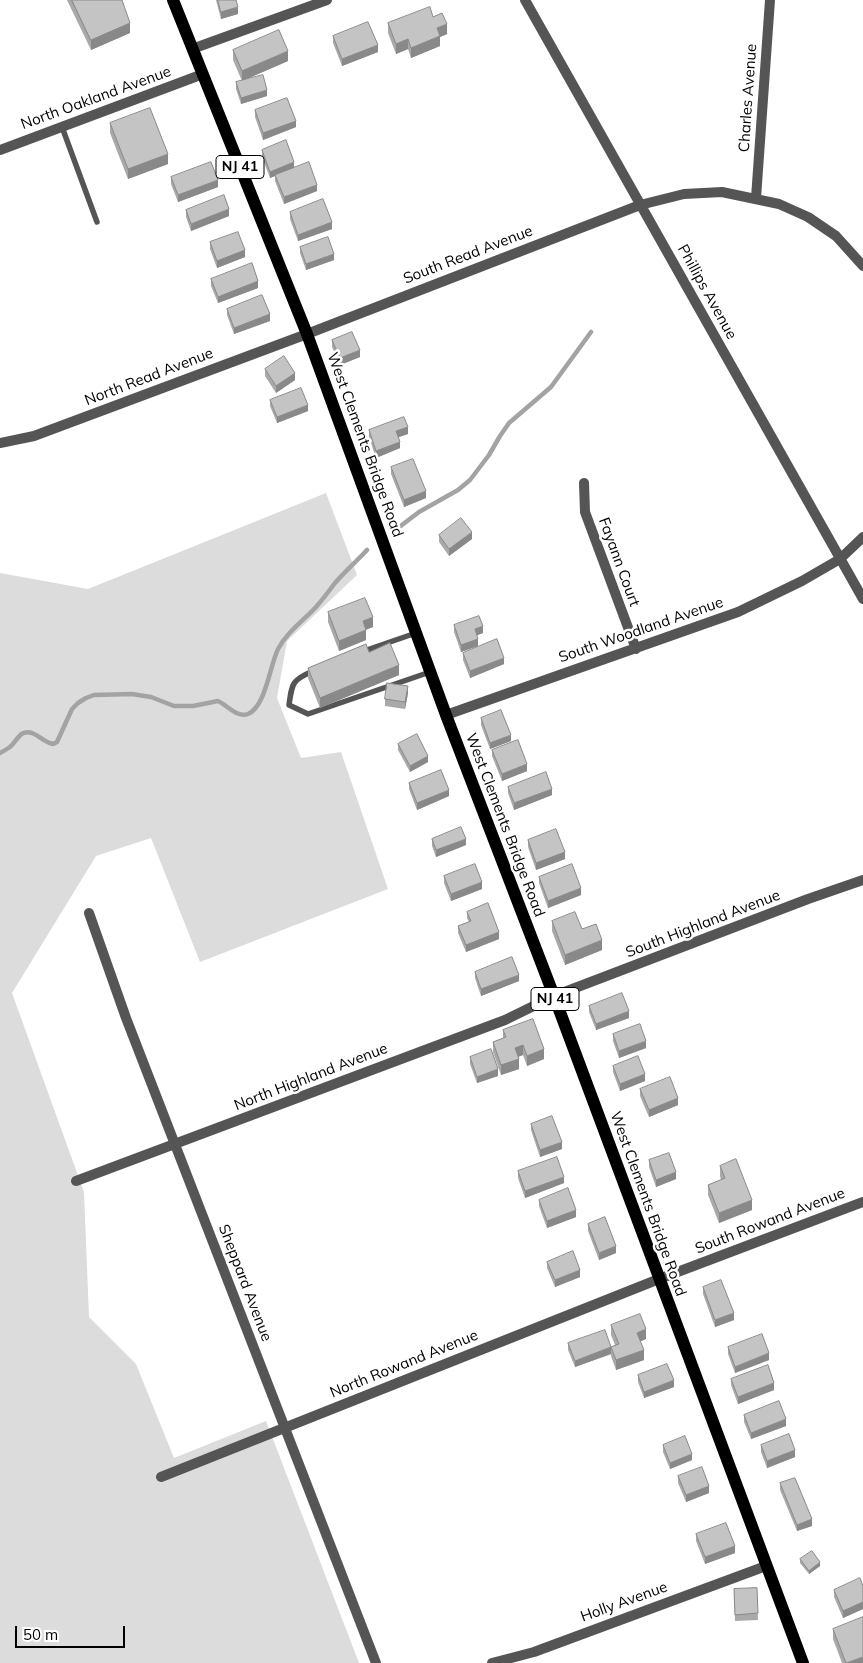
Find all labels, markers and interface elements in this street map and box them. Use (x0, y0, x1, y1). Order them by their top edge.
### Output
street label: Charles Avenue (735, 43, 761, 153)
street label: North Oakland Avenue (19, 62, 173, 134)
road number: NJ 41 (216, 156, 264, 178)
street label: South Read Avenue (401, 222, 535, 288)
street label: Phillips Avenue (674, 242, 740, 342)
street label: North Read Avenue (82, 344, 216, 410)
street label: West Clements Bridge Road (323, 350, 407, 540)
street label: Fayann Court (595, 515, 643, 609)
street label: South Woodland Avenue (556, 593, 726, 667)
street label: West Clements Bridge Road (462, 731, 548, 919)
street label: South Highland Avenue (623, 886, 783, 962)
road number: NJ 41 (531, 988, 579, 1011)
street label: North Highland Avenue (232, 1039, 390, 1115)
street label: West Clements Bridge Road (606, 1109, 690, 1299)
street label: South Rowand Avenue (693, 1184, 847, 1258)
street label: Sheppard Avenue (214, 1222, 276, 1344)
street label: North Rowand Avenue (327, 1326, 481, 1402)
street label: Holly Avenue (578, 1578, 670, 1626)
scale bar (18, 1616, 128, 1648)
text: 50 m (23, 1625, 58, 1644)

